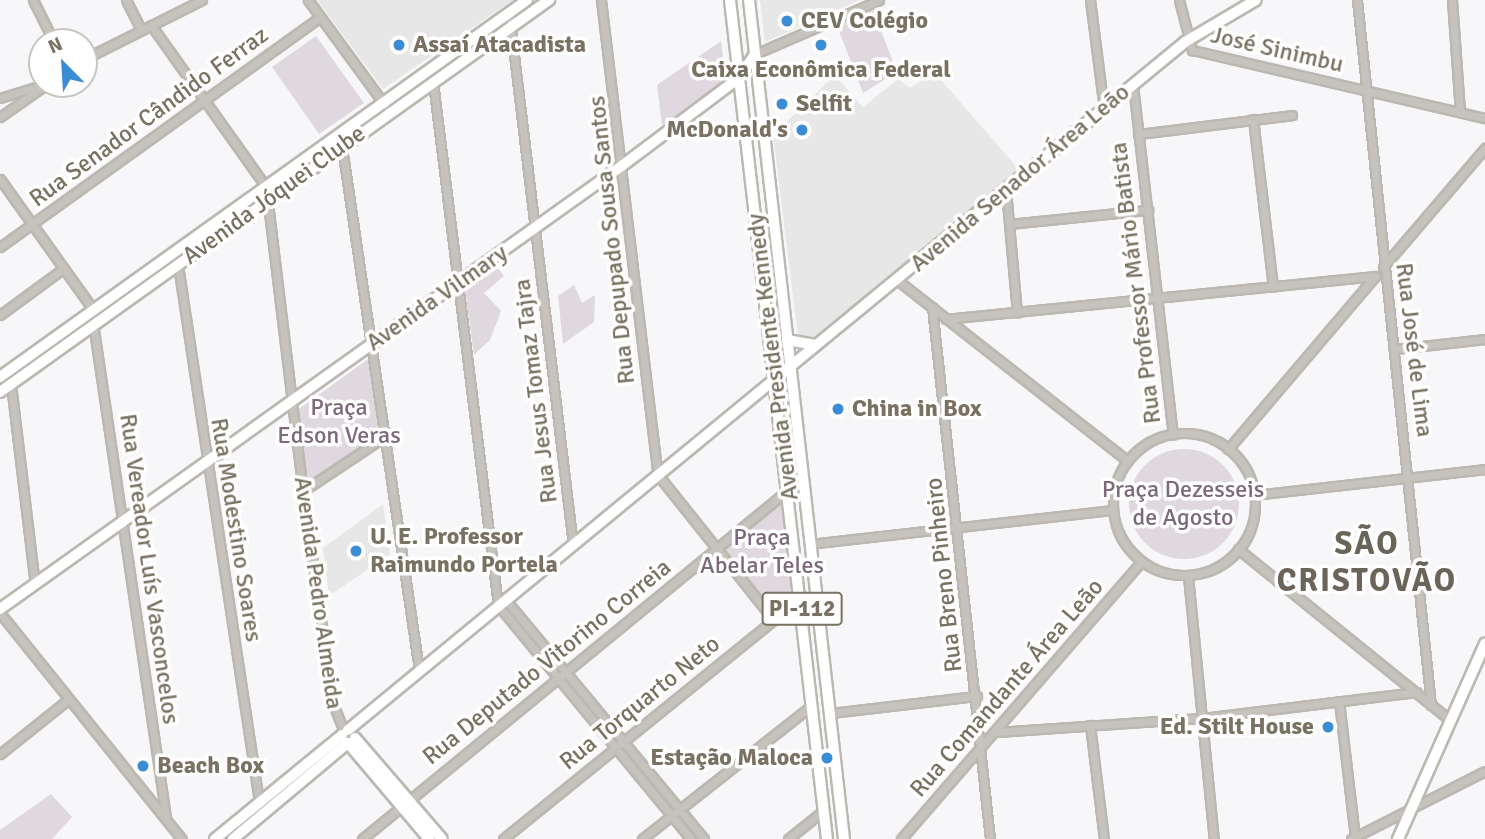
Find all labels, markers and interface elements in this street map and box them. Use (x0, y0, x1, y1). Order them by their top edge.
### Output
place label: CEV Colégio (801, 7, 928, 35)
marker: CEV Colégio (779, 13, 795, 29)
street label: Rua Senador Cândido Ferraz (24, 21, 274, 213)
street label: José Sinimbu (1208, 21, 1346, 79)
north arrow (28, 28, 98, 98)
place label: Assaí Atacadista (413, 31, 586, 59)
text: N (44, 32, 66, 59)
marker: Assaí Atacadista (391, 37, 407, 53)
marker: Caixa Econômica Federal (813, 37, 829, 53)
place label: Caixa Econômica Federal (691, 56, 951, 84)
street label: Avenida Senador Área Leão (904, 78, 1136, 278)
place label: Selfit (796, 90, 852, 118)
street label: Rua Depupado Sousa Santos (583, 94, 641, 386)
marker: Selfit (774, 96, 790, 112)
place label: McDonald's (666, 116, 788, 144)
street label: Avenida Jóquei Clube (177, 119, 371, 271)
marker: McDonald's (794, 122, 810, 138)
street label: Rua Professor Mário Batista (1104, 141, 1168, 425)
street label: Avenida Presidente Kennedy (741, 212, 805, 502)
street label: Avenida Vilmary (361, 239, 513, 357)
street label: Rua José de Lima (1389, 261, 1439, 439)
street label: Rua Jesus Tomaz Tajra (508, 277, 564, 505)
park label: Praça Edson Veras (277, 394, 401, 450)
place label: China in Box (852, 395, 982, 423)
marker: China in Box (830, 401, 846, 417)
street label: Rua Vereador Luís Vasconcelos (113, 412, 185, 726)
street label: Rua Modestino Soares (204, 416, 268, 644)
street label: Avenida Pedro Almeida (287, 475, 349, 711)
street label: Rua Breno Pinheiro (919, 476, 969, 674)
park label: Praça Dezesseis de Agosto (1102, 476, 1264, 532)
place label: U. E. Professor Raimundo Portela (370, 523, 558, 579)
park label: Praça Abelar Teles (700, 524, 824, 580)
district label: SÃO CRISTOVÃO (1278, 526, 1456, 601)
marker: U. E. Professor Raimundo Portela (348, 543, 364, 559)
street label: Rua Deputado Vitorino Correia (417, 553, 677, 771)
street label: Rua Comandante Área Leão (904, 573, 1110, 803)
road number: PI-112 (760, 590, 844, 628)
street label: Rua Torquarto Neto (554, 630, 726, 776)
place label: Ed. Stilt House (1160, 713, 1314, 741)
marker: Ed. Stilt House (1320, 719, 1336, 735)
place label: Estação Maloca (650, 744, 813, 772)
marker: Estação Maloca (819, 750, 835, 766)
place label: Beach Box (157, 752, 264, 780)
marker: Beach Box (135, 758, 151, 774)

